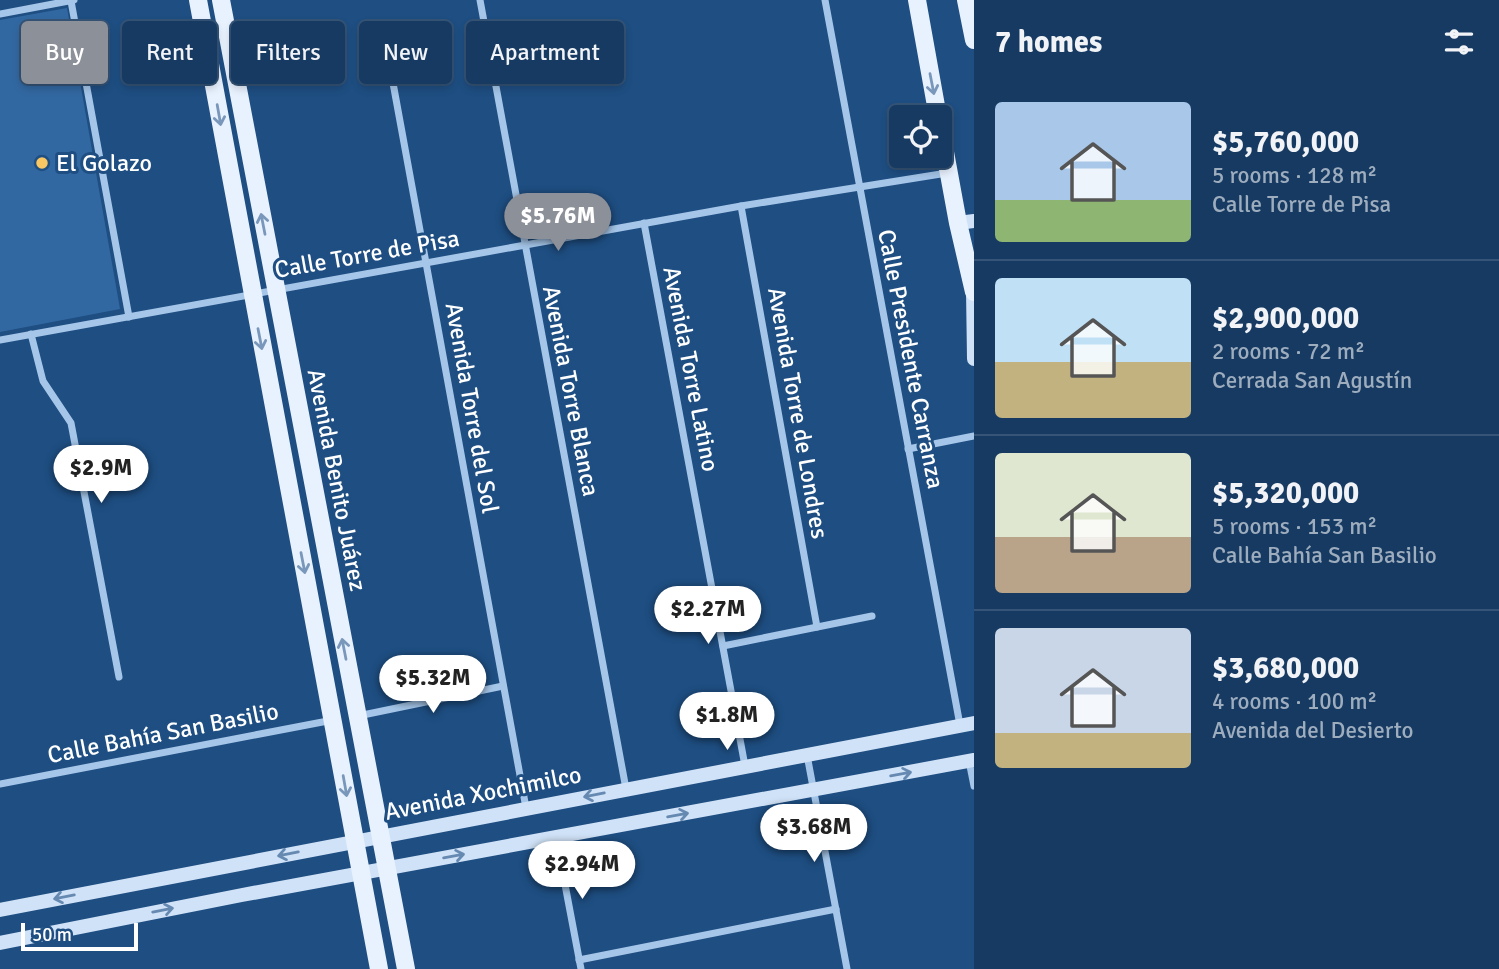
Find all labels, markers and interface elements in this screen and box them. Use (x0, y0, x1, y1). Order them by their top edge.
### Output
chip: Buy (21, 21, 108, 84)
chip: Rent (122, 21, 217, 84)
chip: Filters (231, 21, 345, 84)
chip: New (359, 21, 452, 84)
chip: Apartment (466, 21, 624, 84)
icon: filters (1440, 23, 1478, 61)
text: 7 homes (995, 24, 1102, 61)
one-way arrow (926, 72, 939, 95)
one-way arrow (213, 103, 226, 126)
map controls (889, 105, 952, 168)
button: locate (889, 105, 952, 168)
text: $5,760,000 (1212, 124, 1359, 161)
icon: home (1051, 130, 1135, 214)
place label: El Golazo (56, 148, 152, 178)
marker: El Golazo (34, 155, 50, 171)
text: 5 rooms · 128 m² (1212, 161, 1377, 190)
text: Calle Torre de Pisa (1212, 190, 1391, 219)
pin: $5.76M (501, 194, 615, 253)
text: $5.76M (520, 201, 596, 230)
one-way arrow (256, 213, 269, 236)
street label: Calle Torre de Pisa (272, 223, 462, 285)
street label: Calle Presidente Carranza (871, 227, 951, 491)
street label: Avenida Torre Latino (656, 264, 726, 474)
street label: Avenida Torre Blanca (536, 283, 606, 499)
street label: Avenida Torre de Londres (761, 285, 835, 541)
street label: Avenida Torre del Sol (439, 300, 505, 516)
text: $2,900,000 (1212, 300, 1359, 337)
icon: home (1051, 306, 1135, 390)
one-way arrow (254, 327, 268, 350)
text: 2 rooms · 72 m² (1212, 337, 1365, 366)
street label: Avenida Benito Juárez (301, 366, 373, 594)
text: Cerrada San Agustín (1212, 366, 1412, 395)
pin: $2.9M (52, 446, 150, 505)
text: $2.9M (69, 453, 133, 482)
text: $5,320,000 (1212, 475, 1359, 512)
icon: home (1051, 481, 1135, 565)
text: 5 rooms · 153 m² (1212, 512, 1377, 541)
text: Calle Bahía San Basilio (1212, 541, 1437, 570)
one-way arrow (296, 551, 310, 574)
pin: $2.27M (651, 586, 765, 646)
text: $2.27M (670, 594, 746, 623)
one-way arrow (337, 638, 351, 661)
text: $3,680,000 (1212, 650, 1359, 687)
pin: $5.32M (376, 656, 490, 715)
icon: home (1051, 656, 1135, 740)
text: $5.32M (395, 663, 471, 692)
text: 4 rooms · 100 m² (1212, 687, 1377, 716)
pin: $1.8M (678, 692, 776, 752)
street label: Calle Bahía San Basilio (45, 696, 281, 770)
text: $1.8M (695, 700, 759, 729)
text: Avenida del Desierto (1212, 716, 1414, 745)
street label: Avenida Xochimilco (382, 759, 584, 827)
one-way arrow (889, 766, 912, 780)
one-way arrow (338, 774, 352, 797)
one-way arrow (583, 789, 606, 802)
pin: $3.68M (757, 804, 871, 864)
one-way arrow (666, 808, 688, 821)
text: $3.68M (776, 812, 852, 841)
pin: $2.94M (525, 842, 639, 901)
one-way arrow (277, 847, 300, 861)
one-way arrow (442, 849, 465, 862)
text: $2.94M (544, 849, 620, 878)
one-way arrow (53, 891, 76, 904)
one-way arrow (151, 903, 174, 917)
scale bar (21, 920, 138, 952)
text: 50 m (32, 923, 72, 947)

